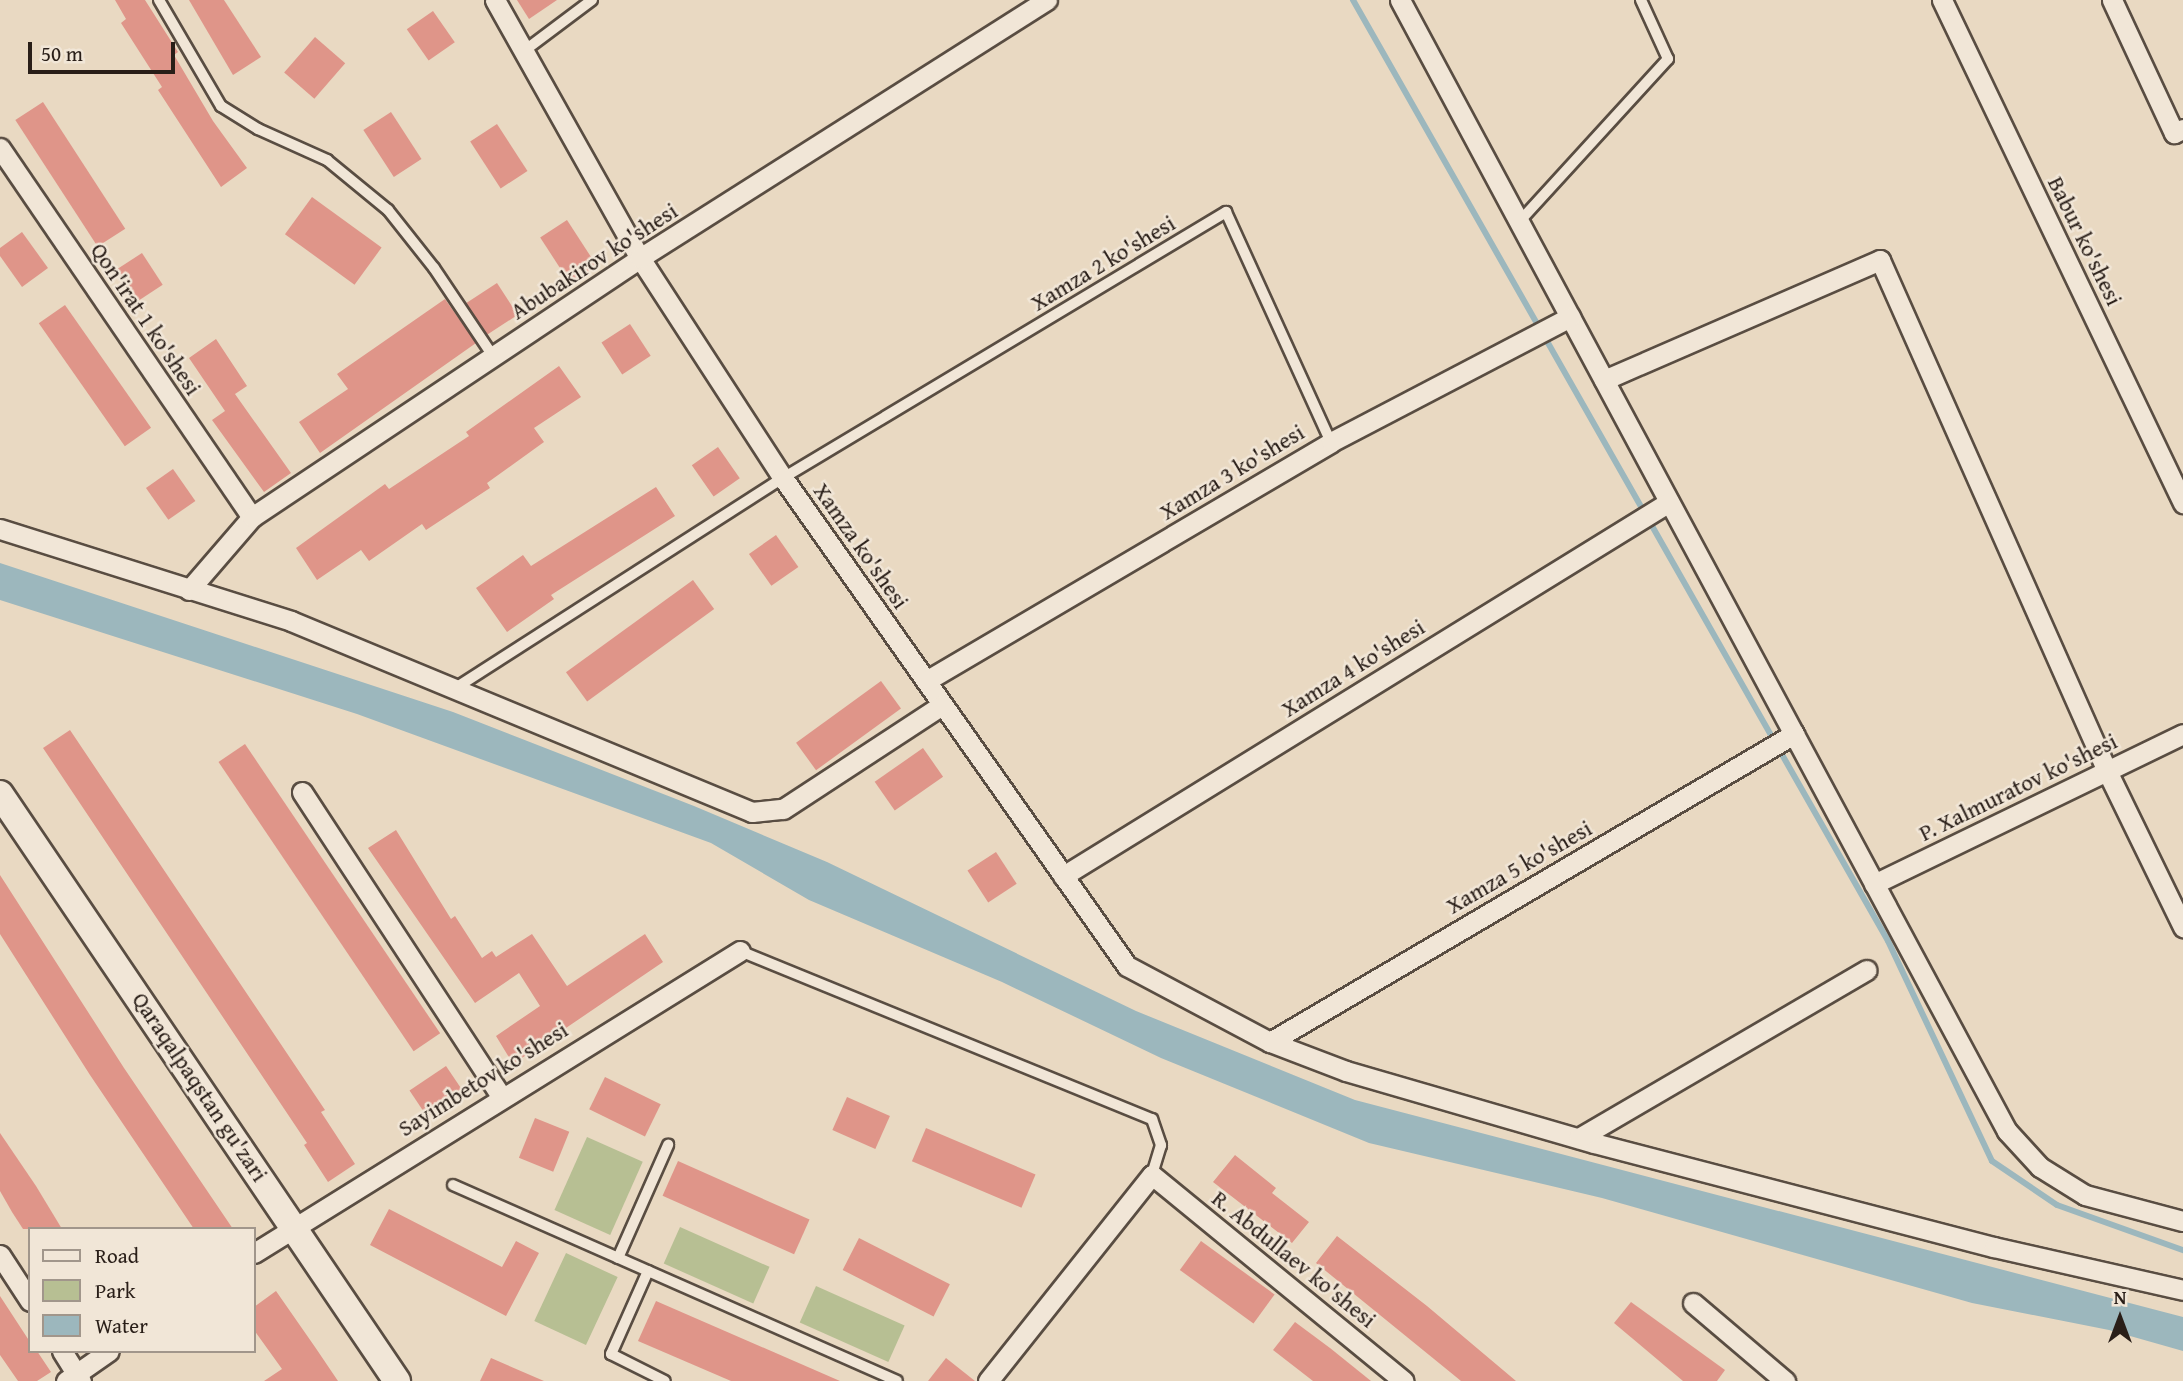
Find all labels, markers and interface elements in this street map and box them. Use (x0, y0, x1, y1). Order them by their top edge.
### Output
scale bar (32, 28, 178, 72)
text: 50 m (41, 38, 83, 69)
street label: Babur ko'shesi (2042, 172, 2128, 310)
street label: Abubakirov ko'shesi (505, 197, 683, 325)
street label: Xamza 2 ko'shesi (1026, 209, 1180, 317)
street label: Qon'irat 1 ko'shesi (85, 238, 207, 400)
street label: Xamza 3 ko'shesi (1155, 418, 1309, 526)
street label: Xamza ko'shesi (807, 478, 915, 614)
street label: Xamza 4 ko'shesi (1276, 613, 1430, 723)
street label: P. Xalmuratov ko'shesi (1914, 727, 2122, 847)
street label: Xamza 5 ko'shesi (1441, 814, 1597, 920)
street label: Qaraqalpaqstan gu'zari (126, 987, 274, 1187)
street label: Sayimbetov ko'shesi (393, 1016, 573, 1142)
street label: R. Abdullaev ko'shesi (1206, 1184, 1382, 1334)
legend (28, 1227, 256, 1353)
text: Road (95, 1240, 139, 1271)
text: Park (95, 1275, 136, 1306)
north arrow (2085, 1283, 2155, 1353)
text: N (2114, 1283, 2126, 1311)
text: Water (95, 1310, 148, 1341)

